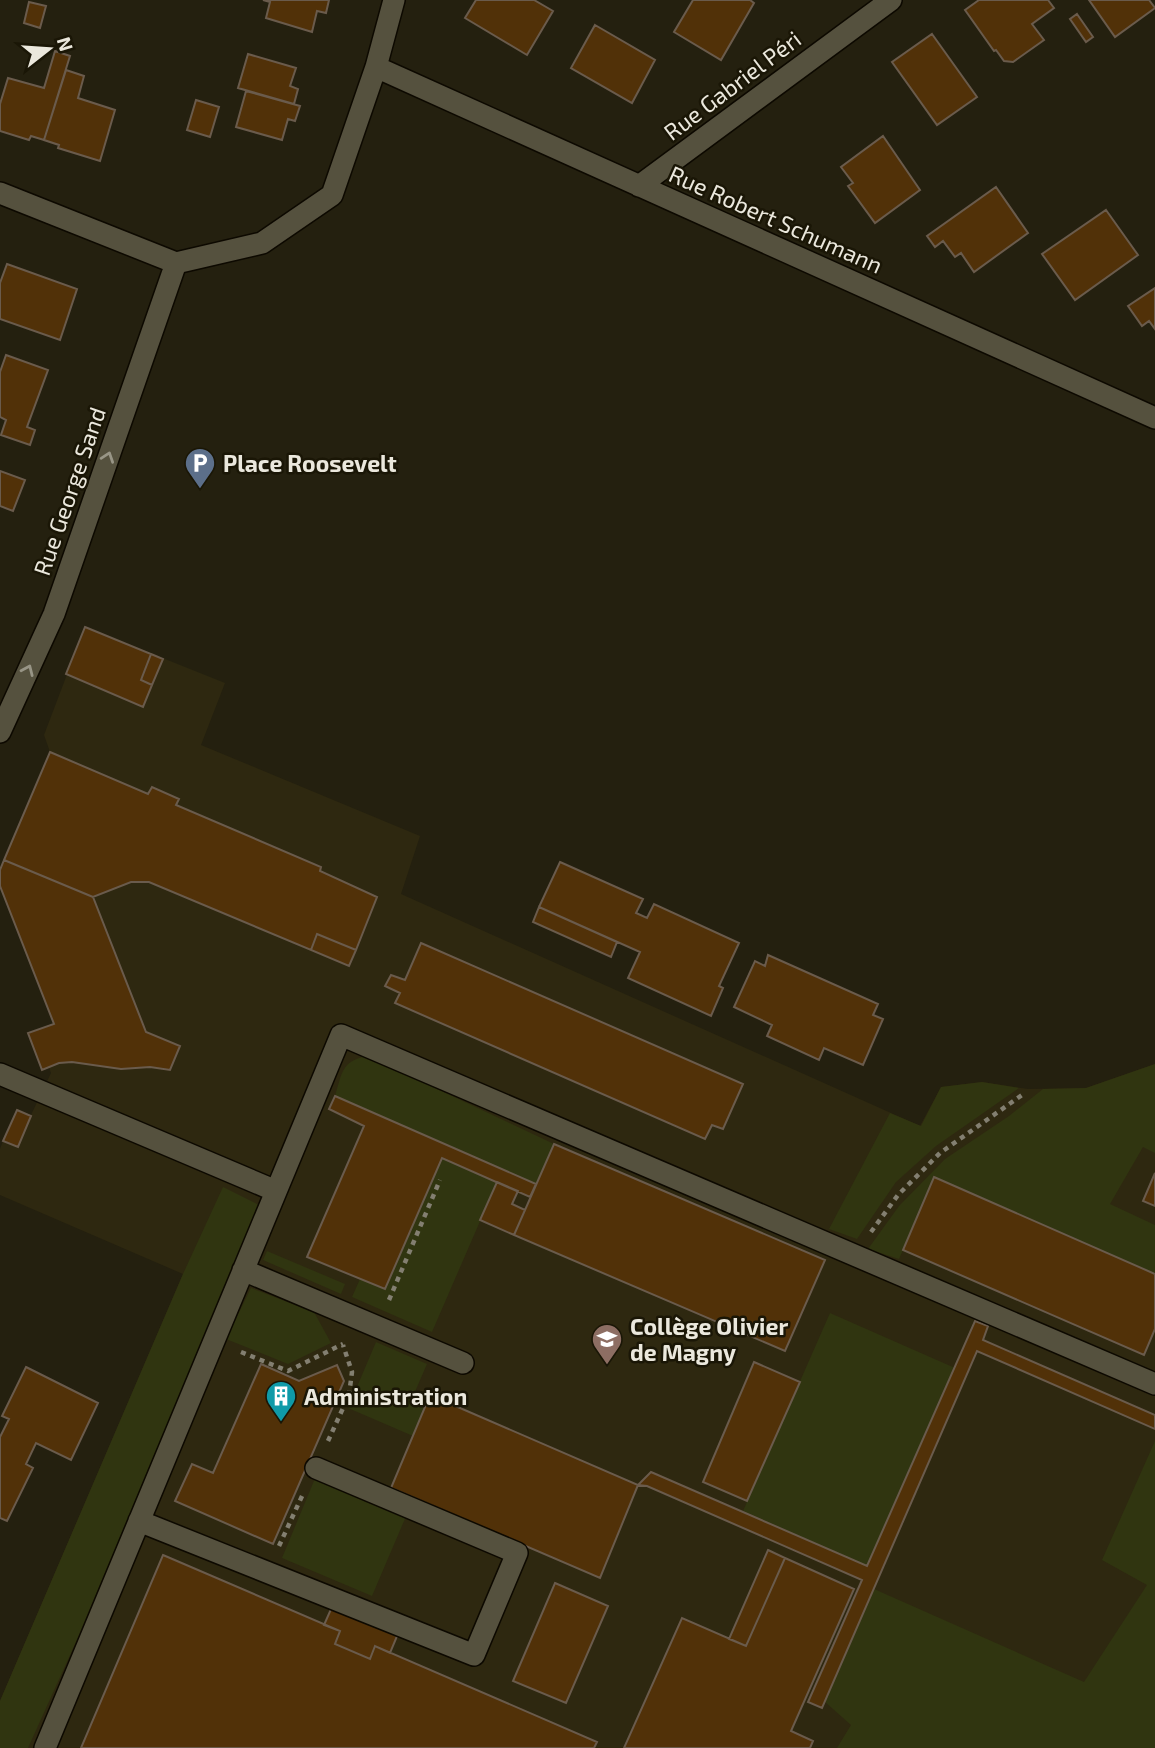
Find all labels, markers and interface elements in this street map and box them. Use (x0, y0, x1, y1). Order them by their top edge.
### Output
north arrow (14, 14, 84, 84)
street label: Rue Gabriel Péri (658, 24, 806, 146)
text: N (53, 34, 79, 54)
street label: Rue Robert Schumann (665, 159, 887, 279)
street label: Rue George Sand (27, 403, 111, 579)
parking icon: Place Roosevelt (183, 446, 217, 490)
place label: Place Roosevelt (223, 449, 397, 477)
one-way arrow (100, 452, 114, 464)
one-way arrow (20, 665, 34, 677)
place label: Collège Olivier de Magny (630, 1312, 788, 1366)
school or university icon: Collège Olivier de Magny (590, 1322, 624, 1366)
building icon: Administration (264, 1379, 298, 1423)
place label: Administration (304, 1382, 467, 1410)

